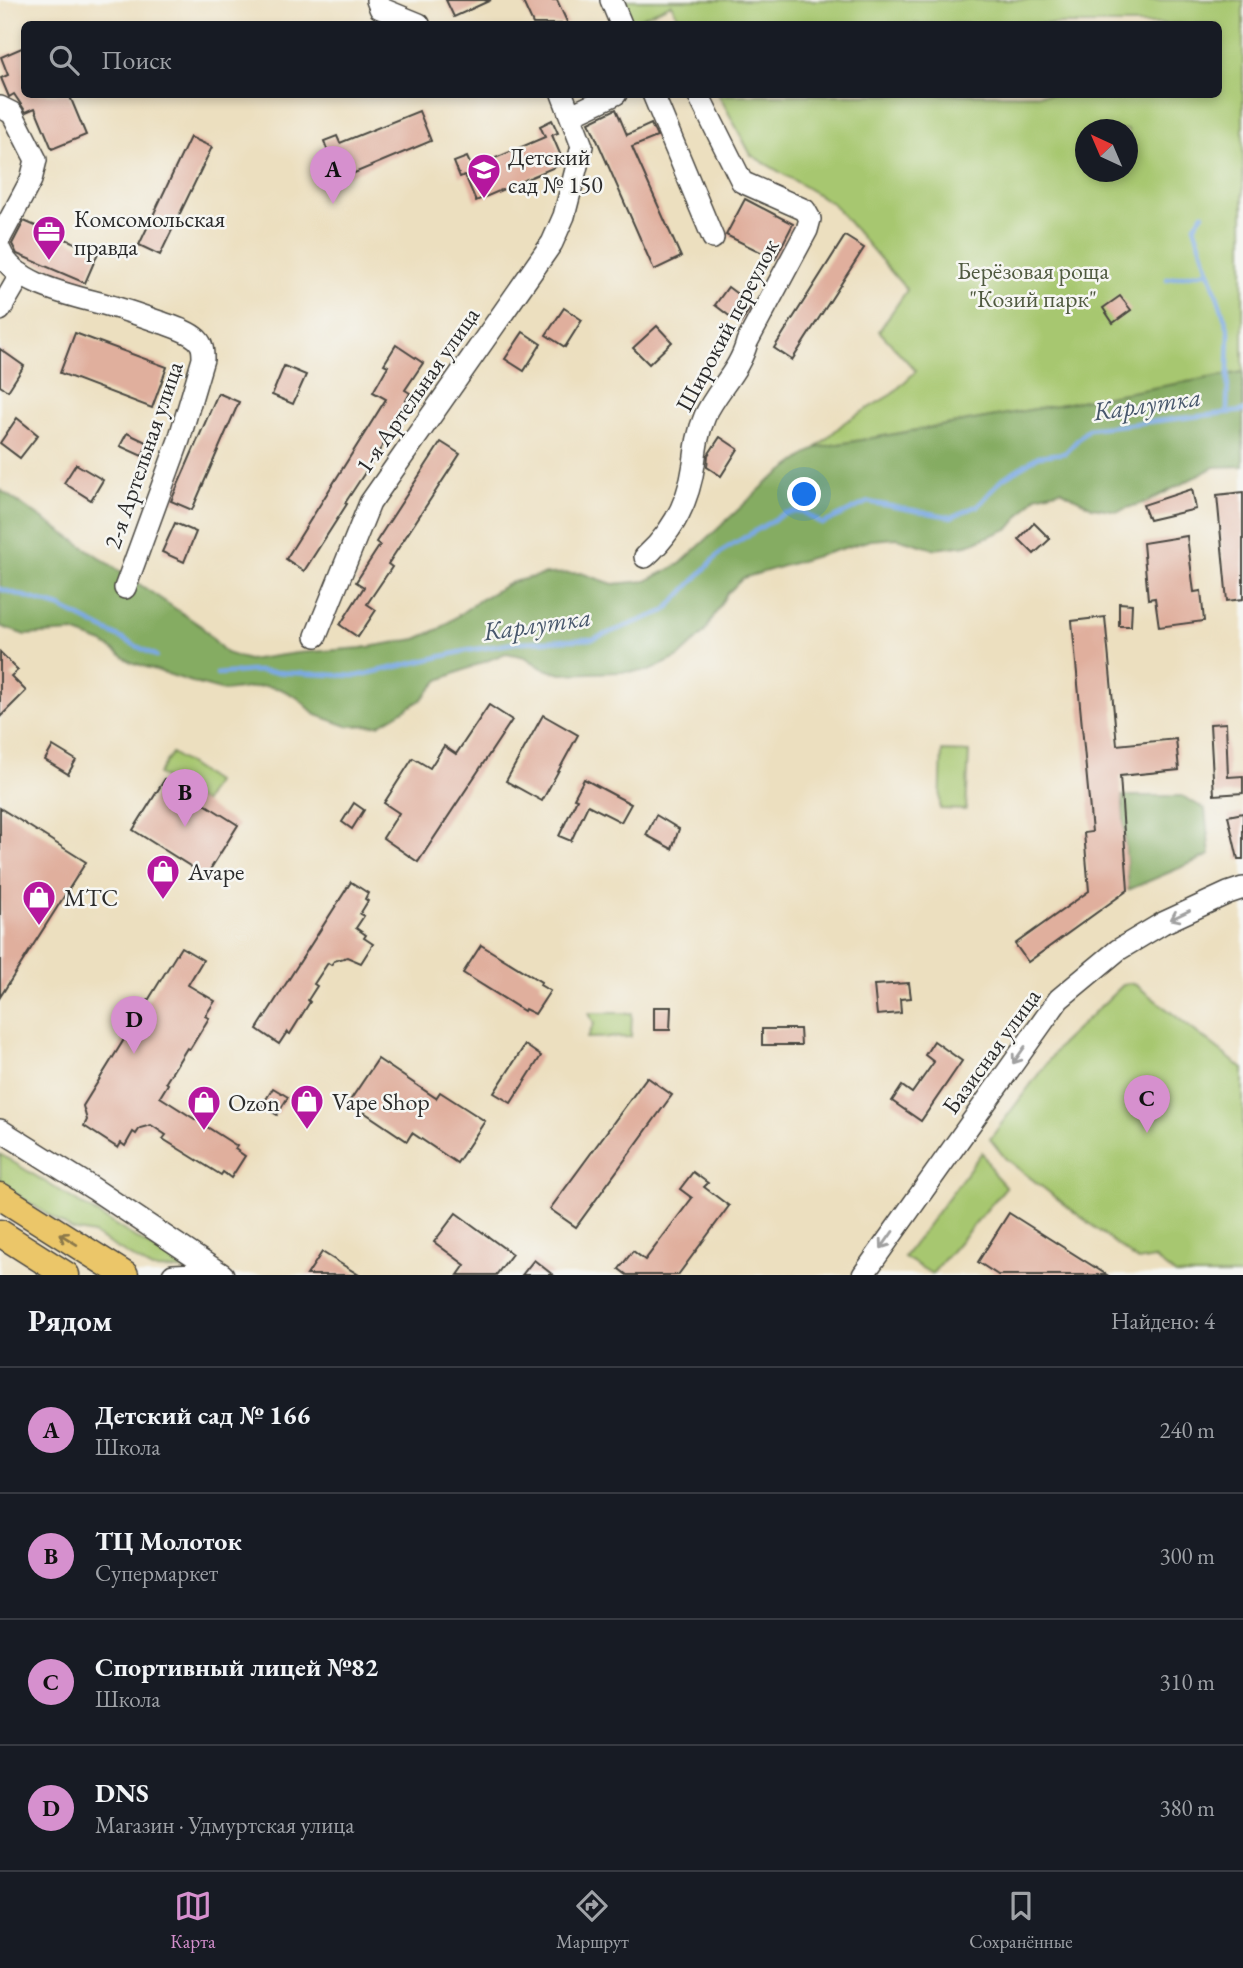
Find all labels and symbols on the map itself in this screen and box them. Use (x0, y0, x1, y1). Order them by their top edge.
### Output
north arrow (1075, 119, 1138, 182)
place label: Детский сад № 150 (508, 141, 603, 200)
pin: A (310, 146, 356, 204)
school or university icon: Детский сад № 150 (465, 151, 503, 200)
place label: Комсомольская правда (74, 203, 226, 262)
office icon: Комсомольская правда (30, 213, 68, 262)
street label: Широкий переулок (668, 233, 786, 417)
park label: Берёзовая роща "Козий парк" (957, 255, 1109, 314)
street label: 1-я Артельная улица (348, 300, 486, 479)
street label: 2-я Артельная улица (96, 357, 190, 553)
water label: Карлутка (1090, 380, 1203, 429)
your location (787, 477, 821, 511)
water label: Карлутка (480, 600, 593, 649)
pin: B (162, 769, 208, 827)
shop icon: Avape (144, 852, 182, 901)
place label: Avape (187, 856, 244, 887)
shop icon: МТС (20, 878, 58, 927)
place label: МТС (64, 882, 118, 913)
one-way arrow (1170, 909, 1191, 922)
street label: Базисная улица (935, 982, 1047, 1120)
pin: D (111, 996, 157, 1054)
one-way arrow (1012, 1045, 1027, 1064)
pin: C (1124, 1075, 1170, 1133)
shop icon: Vape Shop (288, 1082, 326, 1131)
shop icon: Ozon (185, 1083, 223, 1132)
place label: Vape Shop (332, 1086, 430, 1117)
place label: Ozon (228, 1087, 280, 1118)
one-way arrow (880, 1230, 895, 1249)
one-way arrow (58, 1231, 78, 1245)

